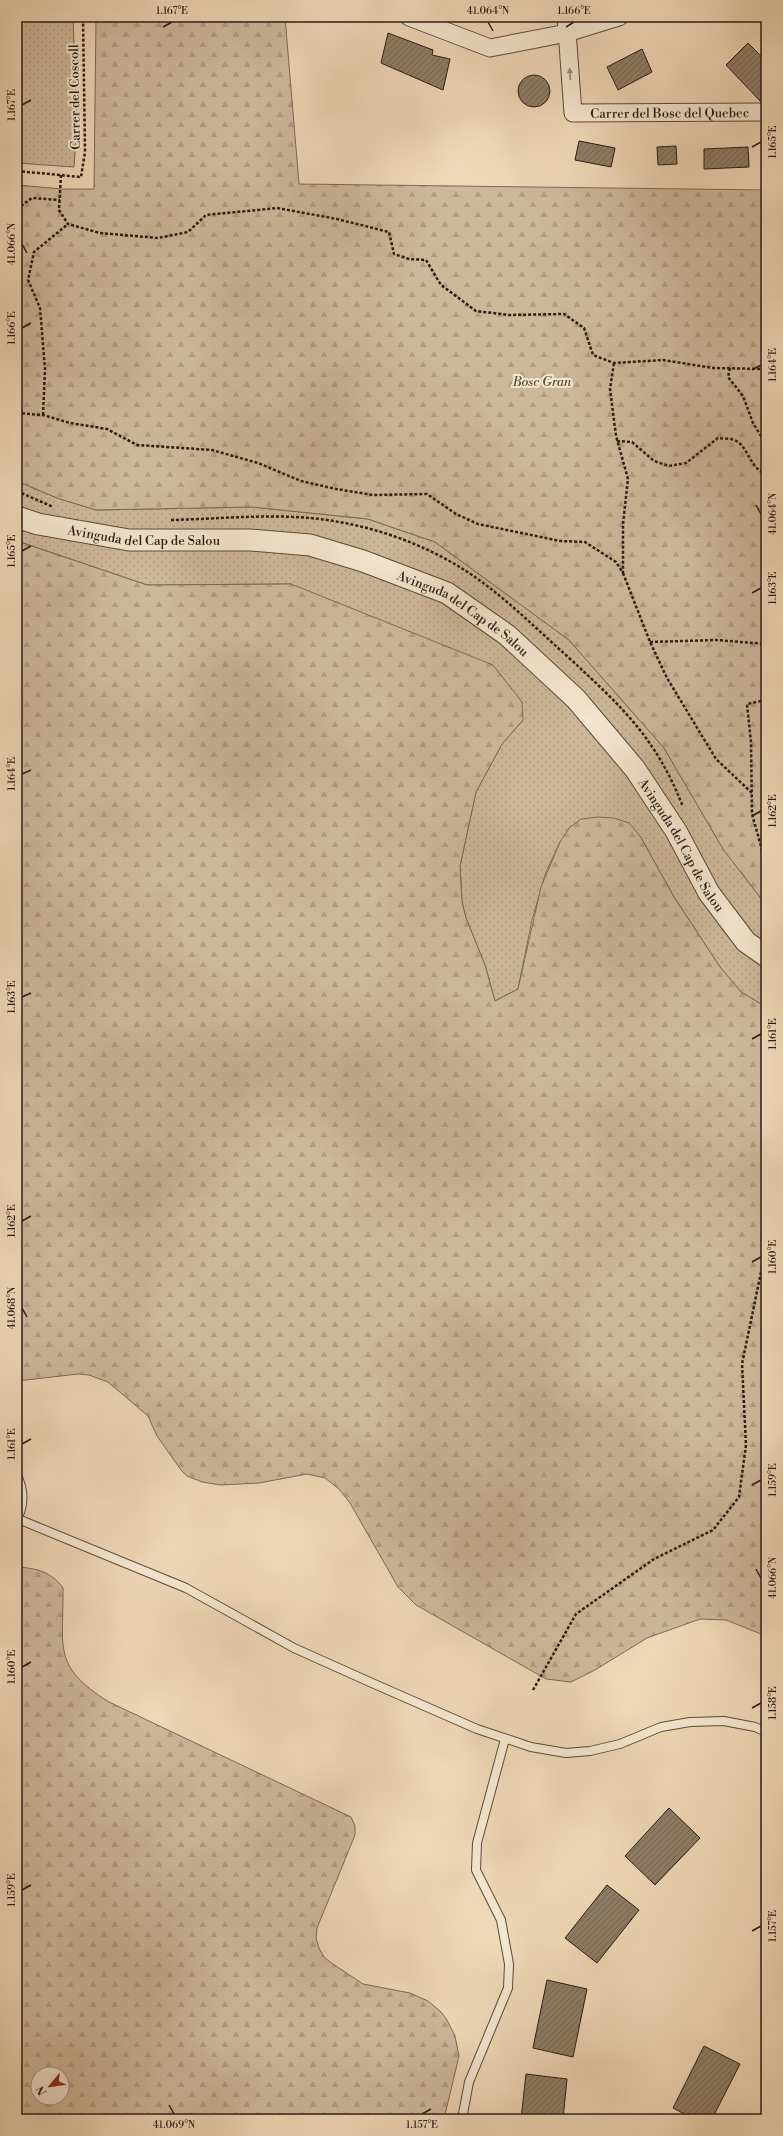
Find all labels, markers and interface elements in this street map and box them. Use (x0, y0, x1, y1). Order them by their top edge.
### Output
text: 1.167°E (156, 5, 188, 17)
text: 41.064°N (467, 5, 510, 17)
text: 1.166°E (557, 5, 591, 17)
street label: Carrer del Coscoll (66, 44, 84, 150)
one-way arrow (566, 68, 573, 80)
text: 1.167°E (6, 89, 18, 121)
street label: Carrer del Bosc del Quebec (590, 105, 750, 122)
text: 1.165°E (767, 125, 779, 158)
text: 41.066°N (6, 222, 18, 265)
text: 1.166°E (6, 311, 18, 345)
text: 1.164°E (767, 348, 779, 382)
park label: Bosc Gran (512, 374, 572, 390)
text: 41.064°N (767, 492, 779, 535)
street label: Avinguda del Cap de Salou (65, 522, 221, 549)
text: 1.165°E (6, 534, 18, 567)
street label: Avinguda del Cap de Salou (394, 567, 532, 661)
text: 1.163°E (767, 571, 779, 604)
text: 1.164°E (6, 757, 18, 791)
street label: Avinguda del Cap de Salou (634, 775, 728, 916)
text: 1.162°E (767, 794, 779, 828)
text: 1.163°E (6, 980, 18, 1013)
text: 1.161°E (767, 1018, 779, 1050)
text: 1.162°E (6, 1204, 18, 1238)
text: 1.160°E (767, 1240, 779, 1274)
text: 41.068°N (6, 1286, 18, 1329)
text: 1.161°E (6, 1428, 18, 1460)
text: 1.159°E (767, 1463, 779, 1497)
text: 41.066°N (767, 1556, 779, 1599)
text: 1.160°E (6, 1650, 18, 1684)
text: 1.158°E (767, 1686, 779, 1720)
text: 1.159°E (6, 1873, 18, 1907)
text: 1.157°E (767, 1910, 779, 1942)
north arrow (30, 2066, 70, 2106)
text: N (34, 2083, 50, 2098)
text: 41.069°N (153, 2119, 196, 2131)
text: 1.157°E (406, 2119, 438, 2131)

